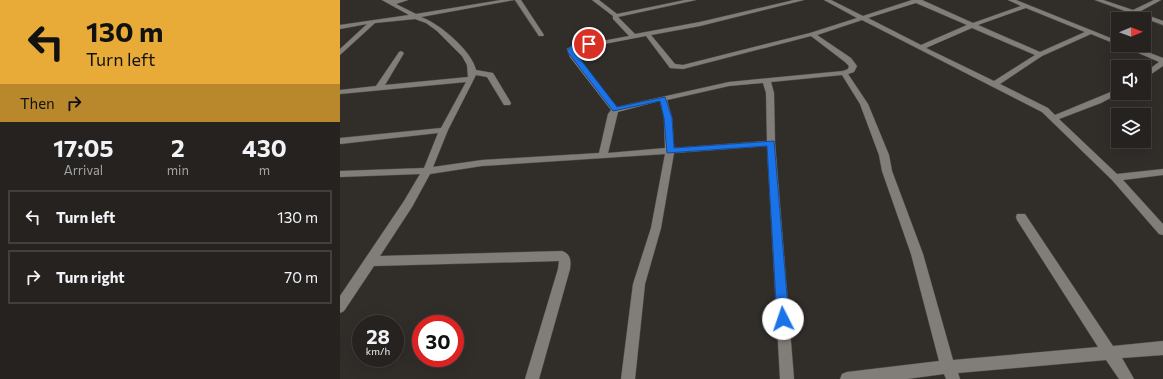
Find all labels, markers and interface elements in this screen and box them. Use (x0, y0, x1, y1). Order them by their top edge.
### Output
north arrow (1111, 12, 1151, 52)
map controls (1111, 12, 1151, 148)
text: 130 m (86, 14, 163, 48)
icon: left (20, 16, 72, 68)
pin (572, 27, 606, 61)
icon: arrive (578, 33, 600, 55)
text: Turn left (86, 48, 155, 70)
button: sound (1111, 60, 1151, 100)
icon: right (63, 92, 85, 114)
text: Then (20, 94, 55, 112)
button: layers (1111, 108, 1151, 148)
text: 17:05 (53, 133, 114, 162)
text: 2 (171, 133, 185, 162)
text: 430 (242, 133, 287, 162)
text: Arrival (64, 162, 103, 178)
text: min (167, 162, 189, 178)
text: m (259, 162, 270, 178)
icon: left (22, 206, 44, 228)
text: Turn left (56, 208, 115, 226)
text: 130 m (277, 208, 318, 226)
icon: right (22, 266, 44, 288)
text: Turn right (56, 268, 125, 286)
text: 70 m (284, 268, 318, 286)
position arrow (762, 298, 804, 340)
speed limit sign: 30 (412, 315, 464, 367)
text: 28 (366, 324, 390, 348)
text: km/h (366, 345, 390, 357)

